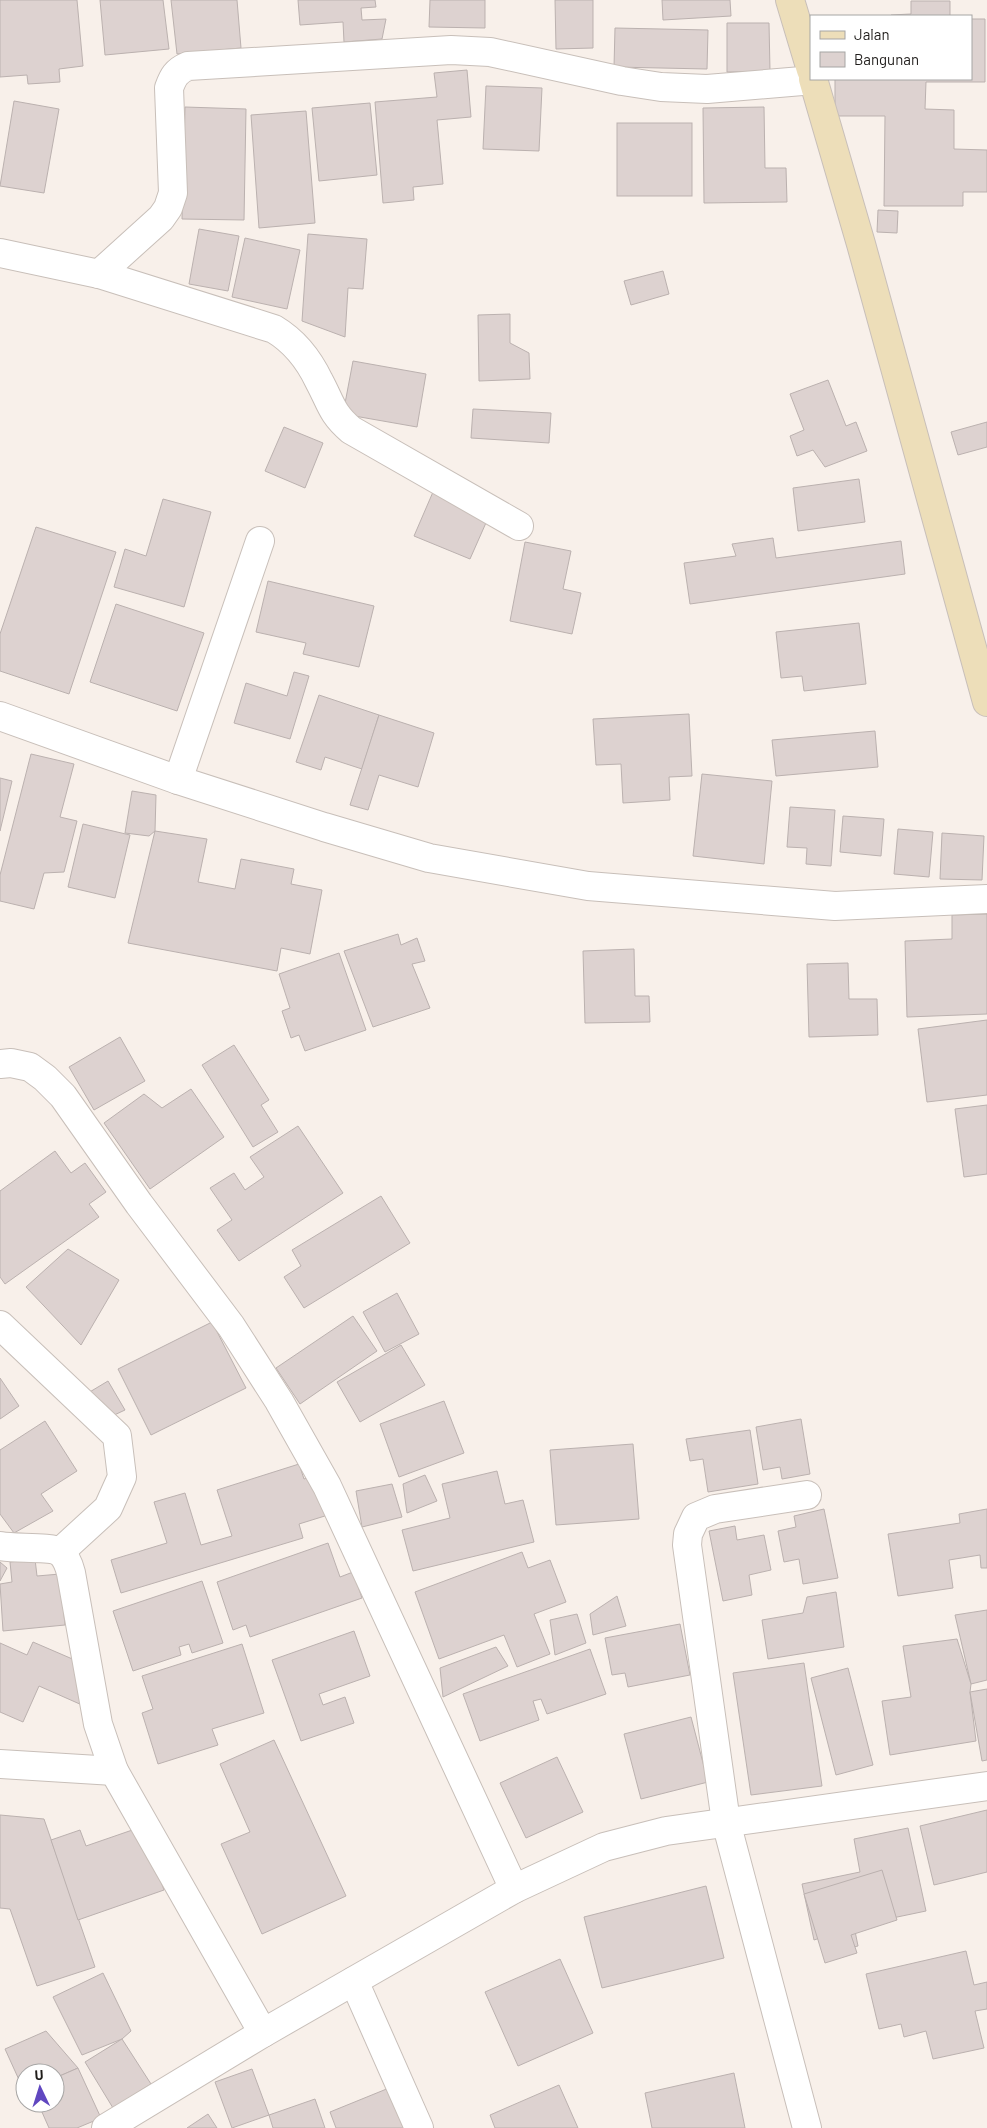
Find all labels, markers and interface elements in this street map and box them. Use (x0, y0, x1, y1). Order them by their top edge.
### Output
legend (810, 15, 972, 80)
text: Jalan (854, 25, 890, 43)
text: Bangunan (854, 50, 919, 68)
north arrow (15, 2063, 65, 2113)
text: U (34, 2066, 44, 2083)

